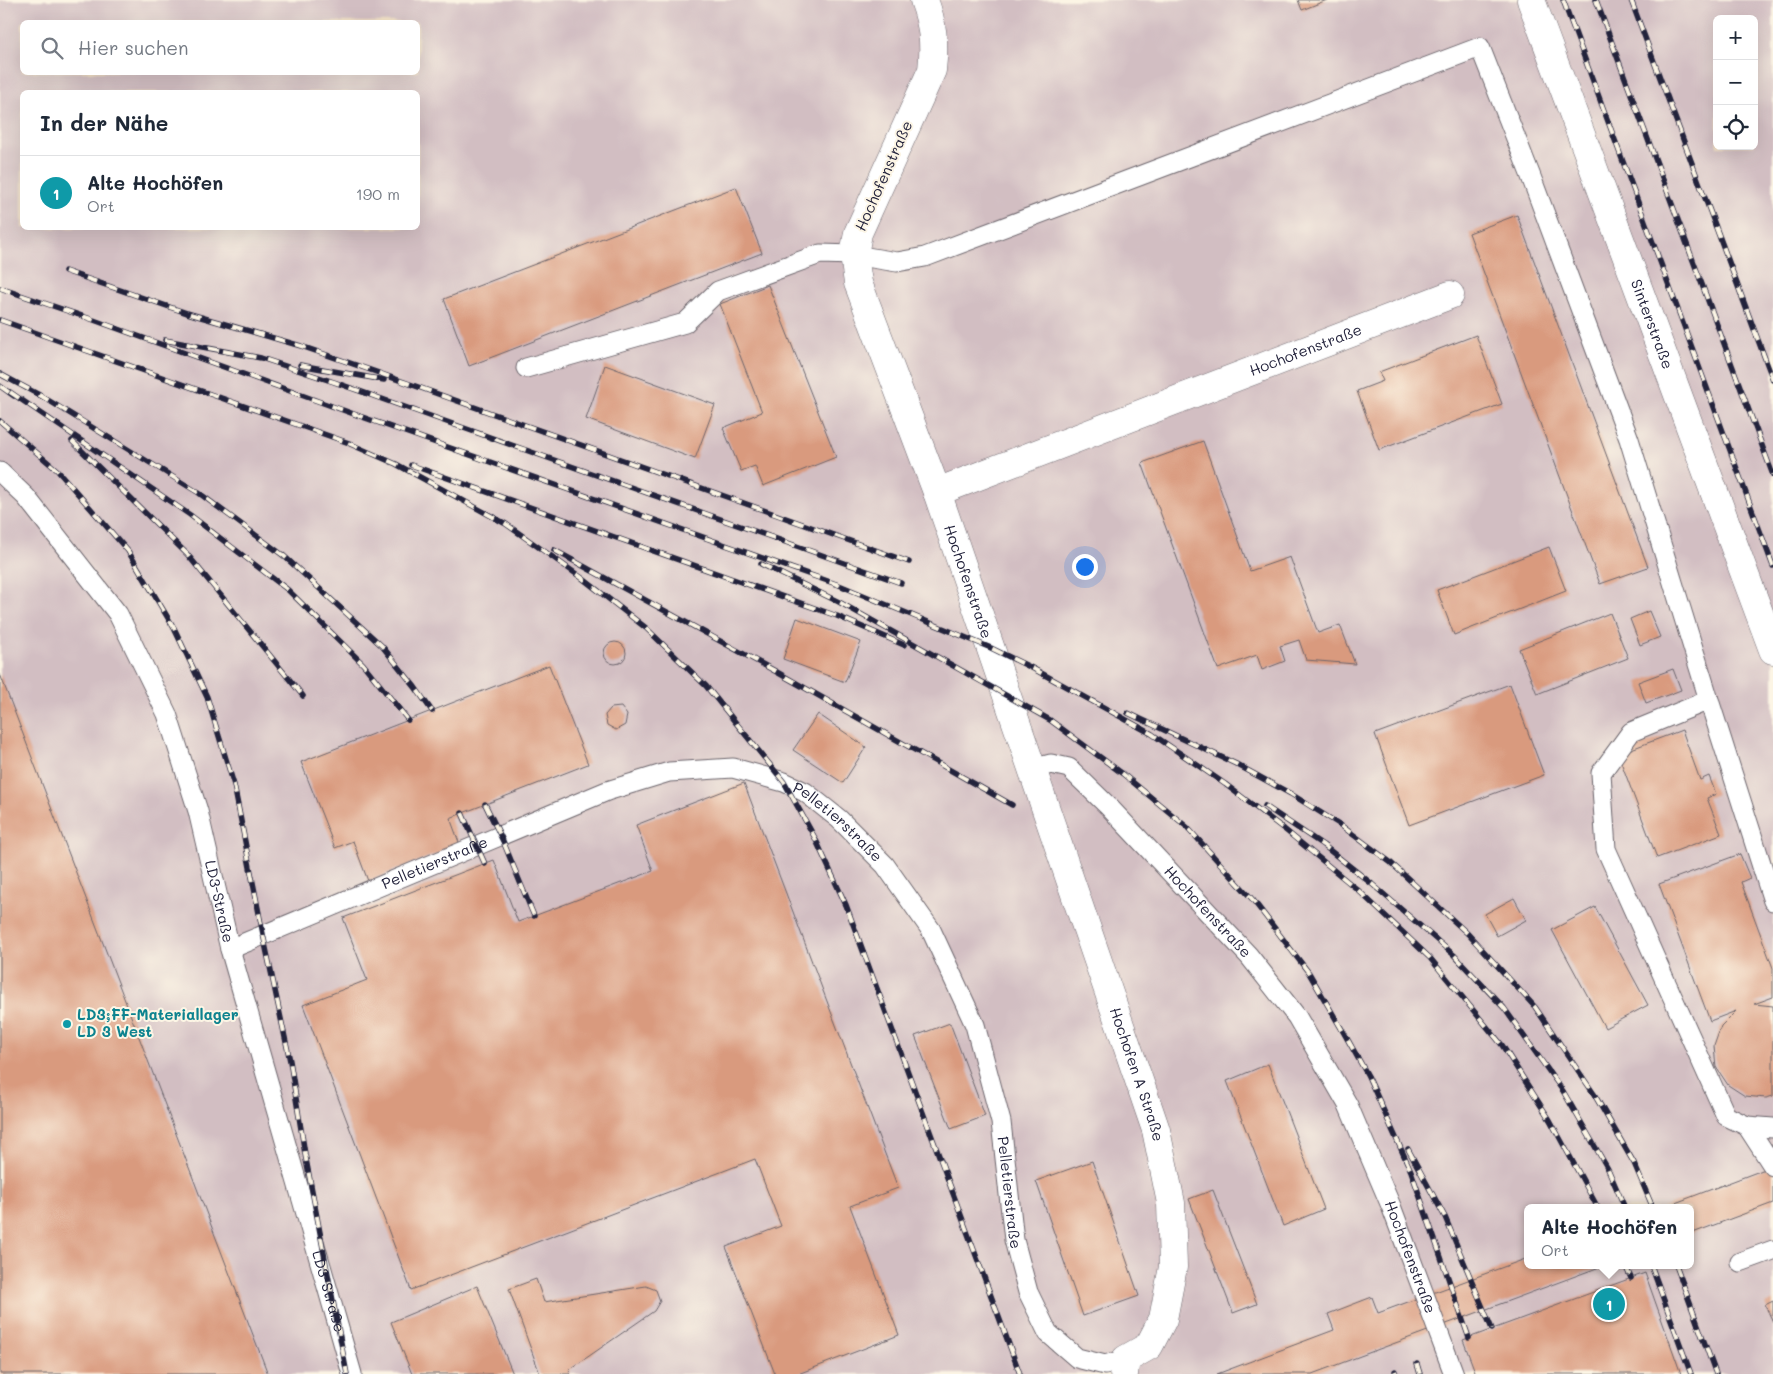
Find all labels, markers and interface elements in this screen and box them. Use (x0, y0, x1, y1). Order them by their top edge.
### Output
map controls (1713, 15, 1758, 150)
button: + (1713, 15, 1758, 60)
search box (20, 20, 420, 75)
icon: search (38, 34, 66, 62)
text: Hier suchen (78, 35, 189, 60)
button: − (1713, 60, 1758, 105)
button: locate (1713, 105, 1758, 150)
text: In der Nähe (40, 109, 168, 136)
street label: Hochofenstraße (850, 117, 916, 234)
text: Alte Hochöfen (87, 170, 223, 195)
text: 1 (52, 183, 60, 204)
text: 190 m (356, 183, 400, 204)
text: Ort (87, 195, 115, 216)
street label: Sinterstraße (1627, 276, 1679, 372)
street label: Hochofenstraße (1246, 319, 1364, 380)
street label: Hochofenstraße (940, 522, 997, 641)
your location (1072, 554, 1098, 580)
street label: Pelletierstraße (790, 777, 887, 866)
street label: Pelletierstraße (378, 831, 490, 893)
street label: LD3-Straße (201, 858, 239, 944)
street label: Hochofenstraße (1160, 861, 1256, 961)
place label: LD3;FF-Materiallager LD 3 West (77, 1004, 239, 1041)
street label: Hochofen A Straße (1106, 1005, 1169, 1143)
marker: LD3;FF-Materiallager LD 3 West (61, 1018, 73, 1030)
street label: Pelletierstraße (994, 1135, 1027, 1251)
street label: Hochofenstraße (1381, 1198, 1441, 1316)
popup (1524, 1204, 1694, 1269)
text: Alte Hochöfen (1541, 1214, 1677, 1239)
text: Ort (1541, 1239, 1569, 1260)
street label: LD3-Straße (308, 1248, 350, 1334)
pin: 1 (1593, 1285, 1625, 1323)

